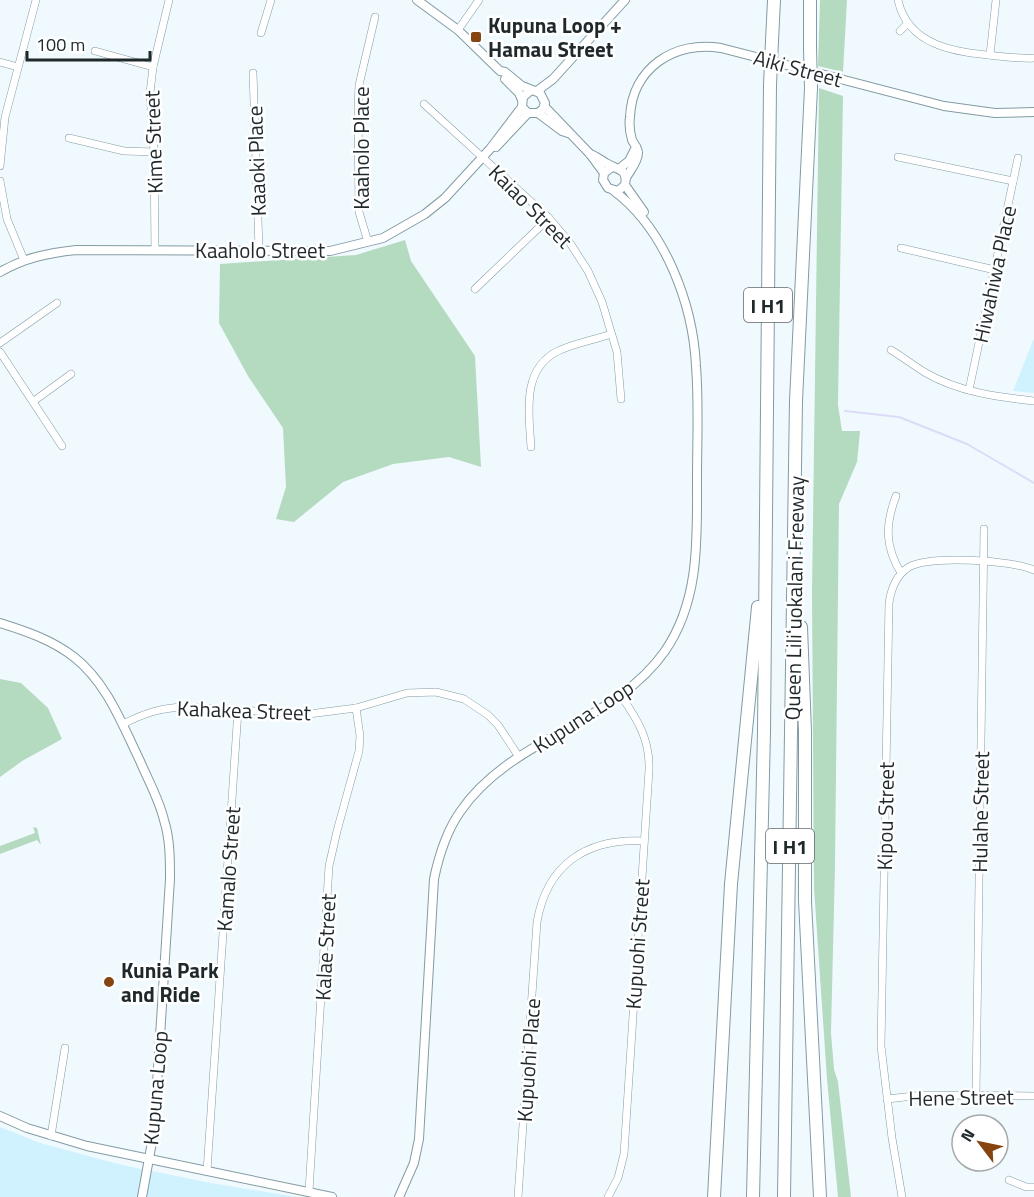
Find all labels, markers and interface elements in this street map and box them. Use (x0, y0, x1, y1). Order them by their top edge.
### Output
place label: Kupuna Loop + Hamau Street (488, 9, 622, 65)
scale bar (27, 24, 150, 62)
marker: Kupuna Loop + Hamau Street (469, 30, 483, 44)
text: 100 m (36, 31, 85, 58)
street label: Aiki Street (750, 41, 846, 95)
street label: Kaaholo Place (345, 86, 377, 210)
street label: Kime Street (135, 89, 171, 194)
street label: Kaaoki Place (238, 105, 274, 217)
street label: Kaiao Street (482, 157, 581, 256)
street label: Hiwahiwa Place (964, 202, 1024, 346)
street label: Kaaholo Street (195, 234, 326, 266)
road number: I H1 (744, 288, 792, 322)
street label: Queen Liliʻuokalani Freeway (776, 475, 812, 721)
street label: Kupuna Loop (526, 671, 640, 761)
street label: Kahakea Street (177, 692, 312, 728)
street label: Hulahe Street (963, 750, 997, 873)
street label: Kipou Street (868, 761, 902, 871)
street label: Kamalo Street (208, 805, 248, 933)
road number: I H1 (766, 829, 814, 863)
street label: Kupuohi Street (616, 877, 658, 1010)
street label: Kalae Street (306, 892, 344, 1001)
place label: Kunia Park and Ride (121, 954, 219, 1010)
marker: Kunia Park and Ride (102, 975, 116, 989)
street label: Kupuohi Place (508, 997, 548, 1123)
street label: Kupuna Loop (134, 1029, 176, 1147)
street label: Hene Street (908, 1080, 1015, 1114)
north arrow (950, 1113, 1010, 1173)
text: N (954, 1124, 980, 1146)

